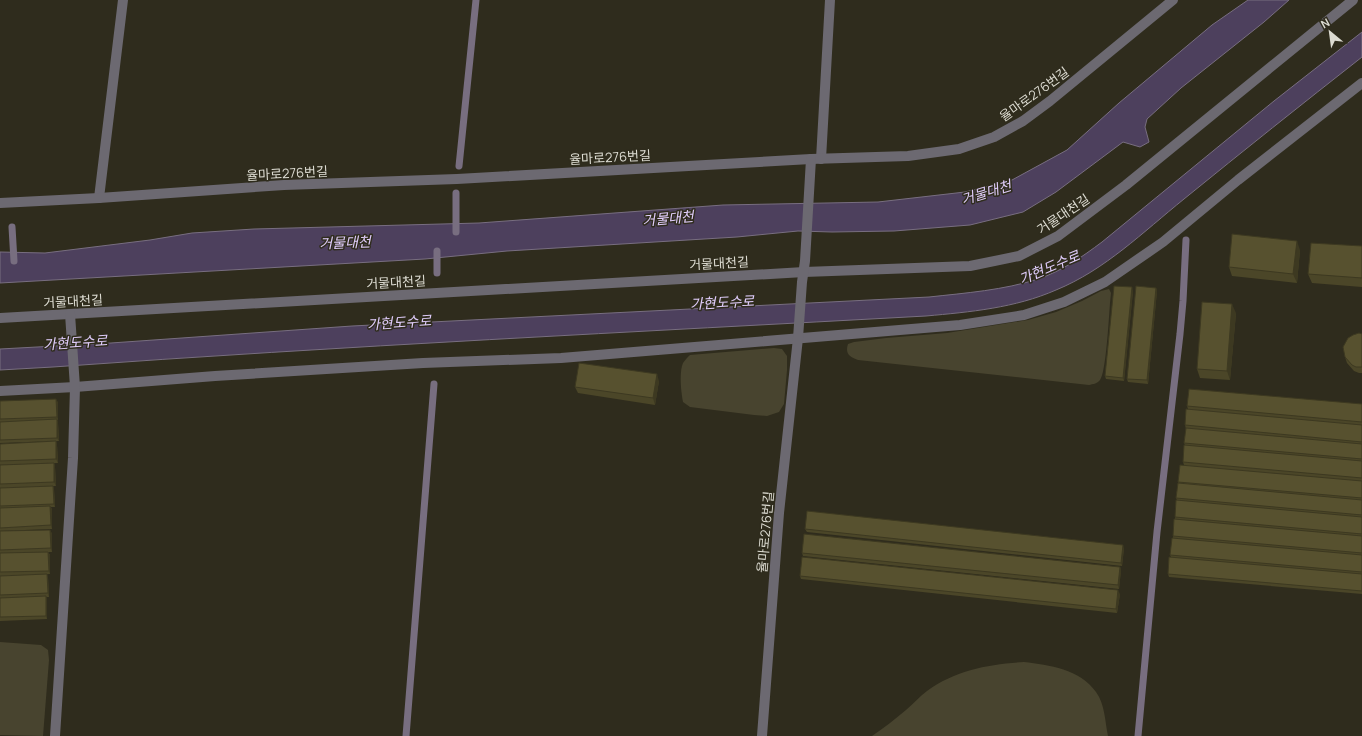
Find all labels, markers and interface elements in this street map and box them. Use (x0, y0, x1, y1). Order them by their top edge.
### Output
north arrow (1310, 12, 1350, 52)
text: N (1318, 14, 1332, 31)
street label: 율마로276번길 (996, 63, 1072, 125)
street label: 율마로276번길 (569, 146, 651, 168)
street label: 율마로276번길 (246, 162, 328, 184)
water label: 거물대천 (959, 175, 1014, 209)
street label: 거물대천길 (1033, 190, 1093, 238)
water label: 거물대천 (642, 206, 696, 230)
water label: 거물대천 (319, 232, 372, 252)
water label: 가현도수로 (1016, 245, 1083, 288)
street label: 거물대천길 (689, 252, 749, 274)
street label: 거물대천길 (366, 271, 426, 293)
street label: 거물대천길 (43, 290, 103, 312)
water label: 가현도수로 (689, 291, 756, 313)
water label: 가현도수로 (366, 310, 433, 334)
water label: 가현도수로 (42, 330, 109, 354)
street label: 율마로276번길 (752, 490, 778, 574)

